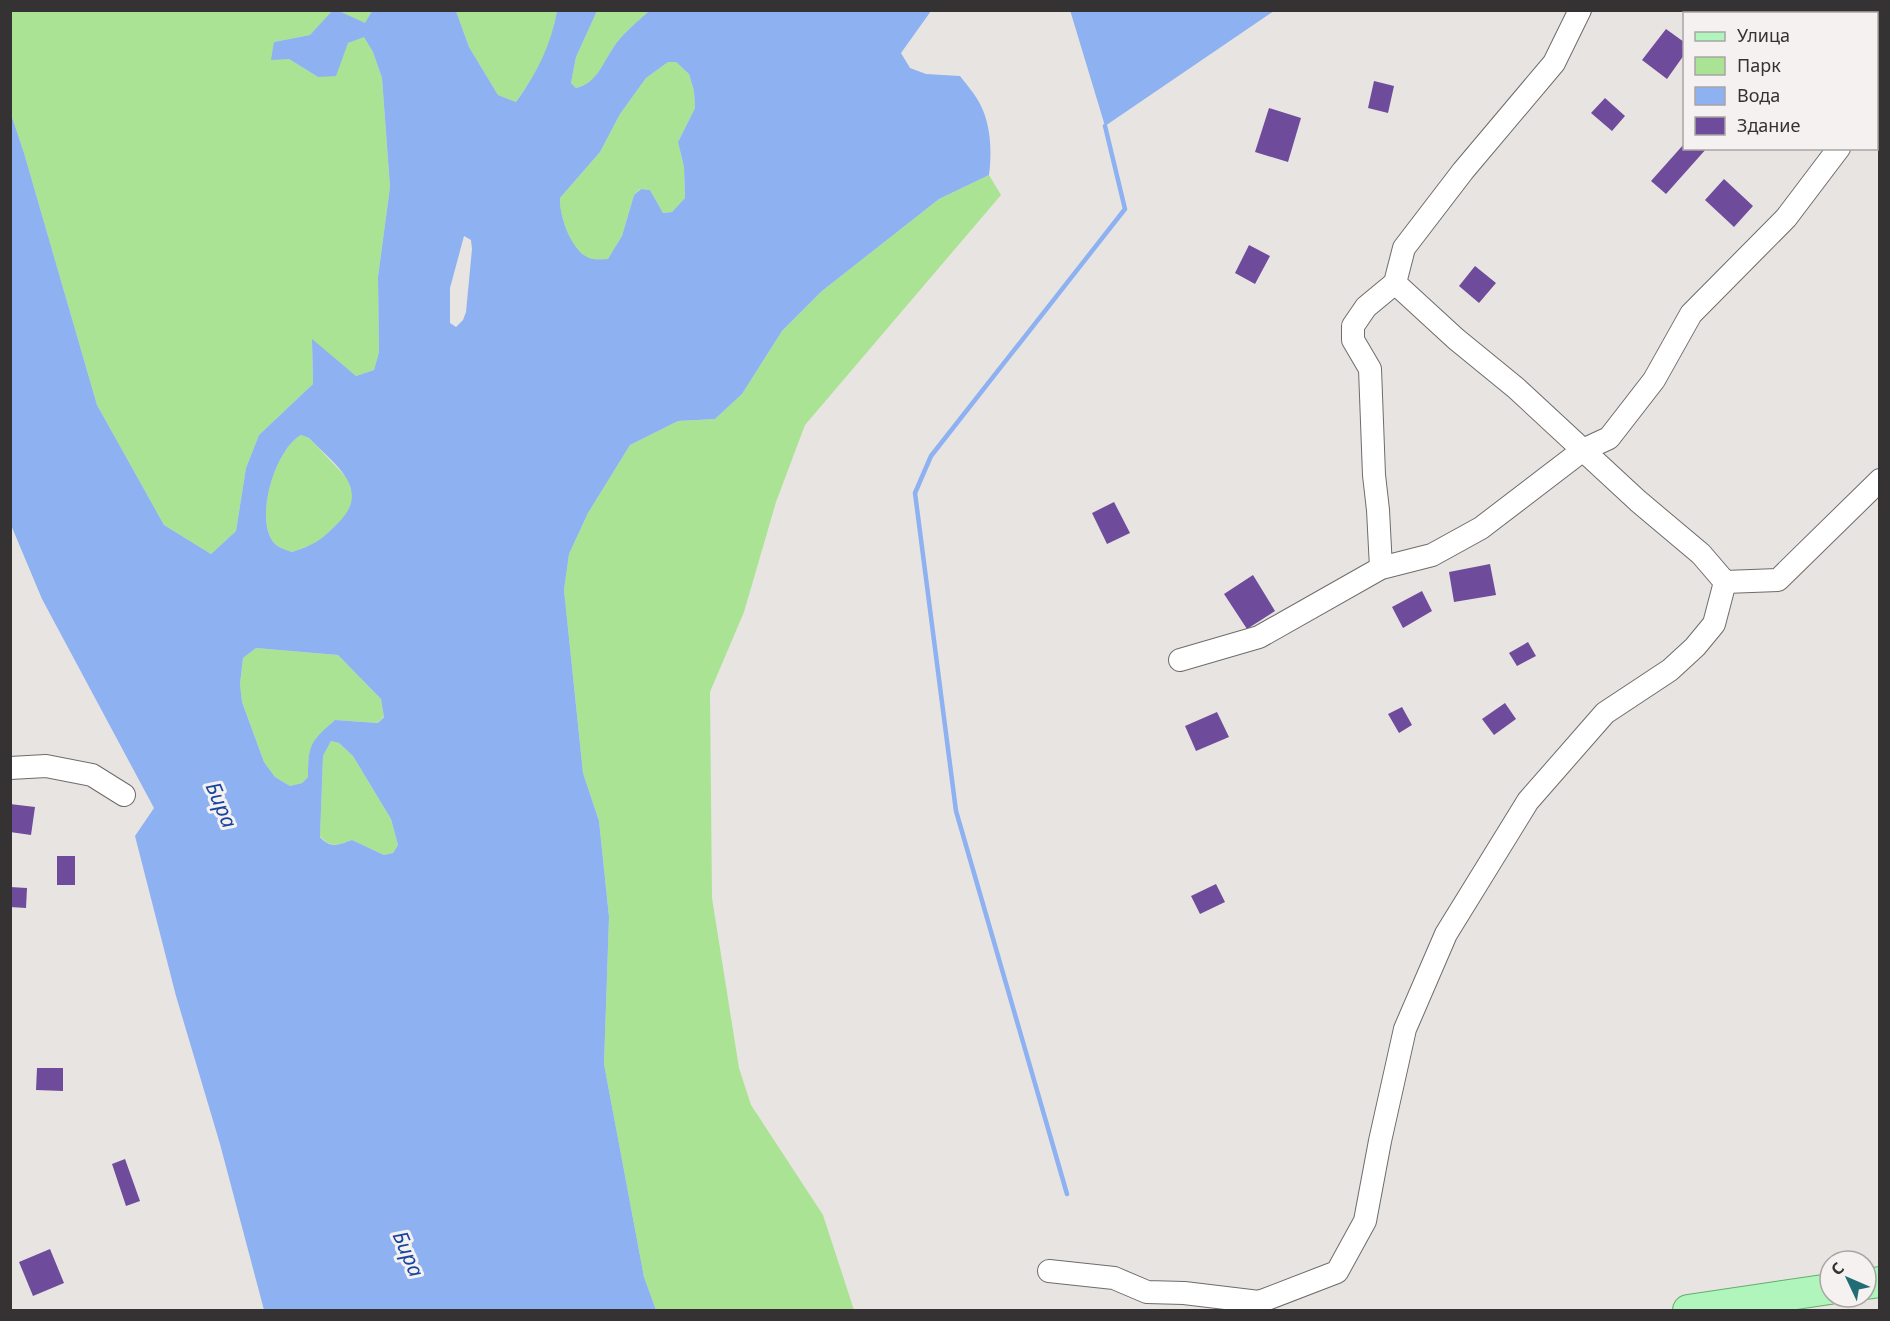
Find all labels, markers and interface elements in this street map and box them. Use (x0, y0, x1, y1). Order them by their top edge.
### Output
legend (1683, 12, 1878, 150)
text: Улица (1737, 23, 1790, 47)
text: Парк (1737, 53, 1781, 77)
text: Вода (1737, 83, 1780, 107)
text: Здание (1737, 113, 1801, 137)
water label: Бира (200, 777, 244, 832)
water label: Бира (387, 1226, 431, 1281)
north arrow (1818, 1249, 1878, 1309)
text: С (1826, 1257, 1849, 1280)

